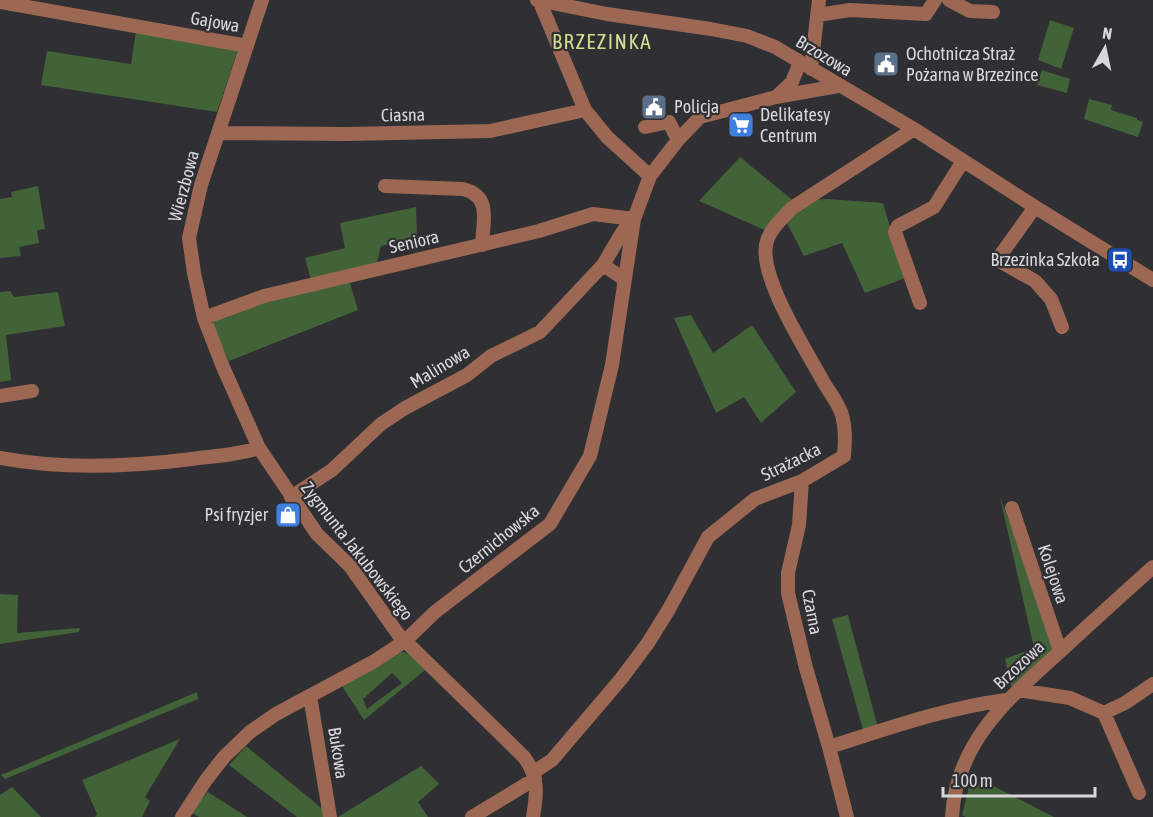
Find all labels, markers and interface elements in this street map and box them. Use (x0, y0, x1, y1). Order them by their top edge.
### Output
street label: Gajowa (189, 7, 241, 36)
north arrow (1075, 18, 1135, 78)
text: N (1101, 24, 1113, 43)
district label: BRZEZINKA (552, 29, 652, 53)
street label: Brzozowa (792, 31, 856, 81)
place label: Ochotnicza Straż Pożarna w Brzezince (906, 43, 1038, 85)
public building icon: Ochotnicza Straż Pożarna w Brzezince (871, 49, 901, 79)
public building icon: Policja (639, 92, 669, 122)
place label: Policja (674, 96, 719, 117)
street label: Ciasna (381, 104, 425, 125)
place label: Delikatesy Centrum (760, 104, 830, 146)
supermarket icon: Delikatesy Centrum (726, 110, 756, 140)
street label: Wierzbowa (164, 148, 203, 224)
street label: Seniora (387, 226, 441, 257)
bus stop icon: Brzezinka Szkoła (1105, 245, 1135, 275)
place label: Brzezinka Szkoła (990, 249, 1100, 270)
street label: Malinowa (406, 341, 473, 392)
street label: Strażacka (757, 438, 824, 485)
street label: Zygmunta Jakubowskiego (297, 477, 418, 624)
shop icon: Psi fryzjer (273, 500, 303, 530)
street label: Czernichowska (454, 500, 543, 578)
place label: Psi fryzjer (204, 504, 269, 525)
street label: Kolejowa (1034, 542, 1073, 606)
street label: Czarna (798, 588, 827, 636)
street label: Brzozowa (989, 636, 1048, 693)
street label: Bukowa (324, 726, 353, 780)
scale bar (943, 760, 1094, 798)
text: 100 m (952, 770, 993, 791)

